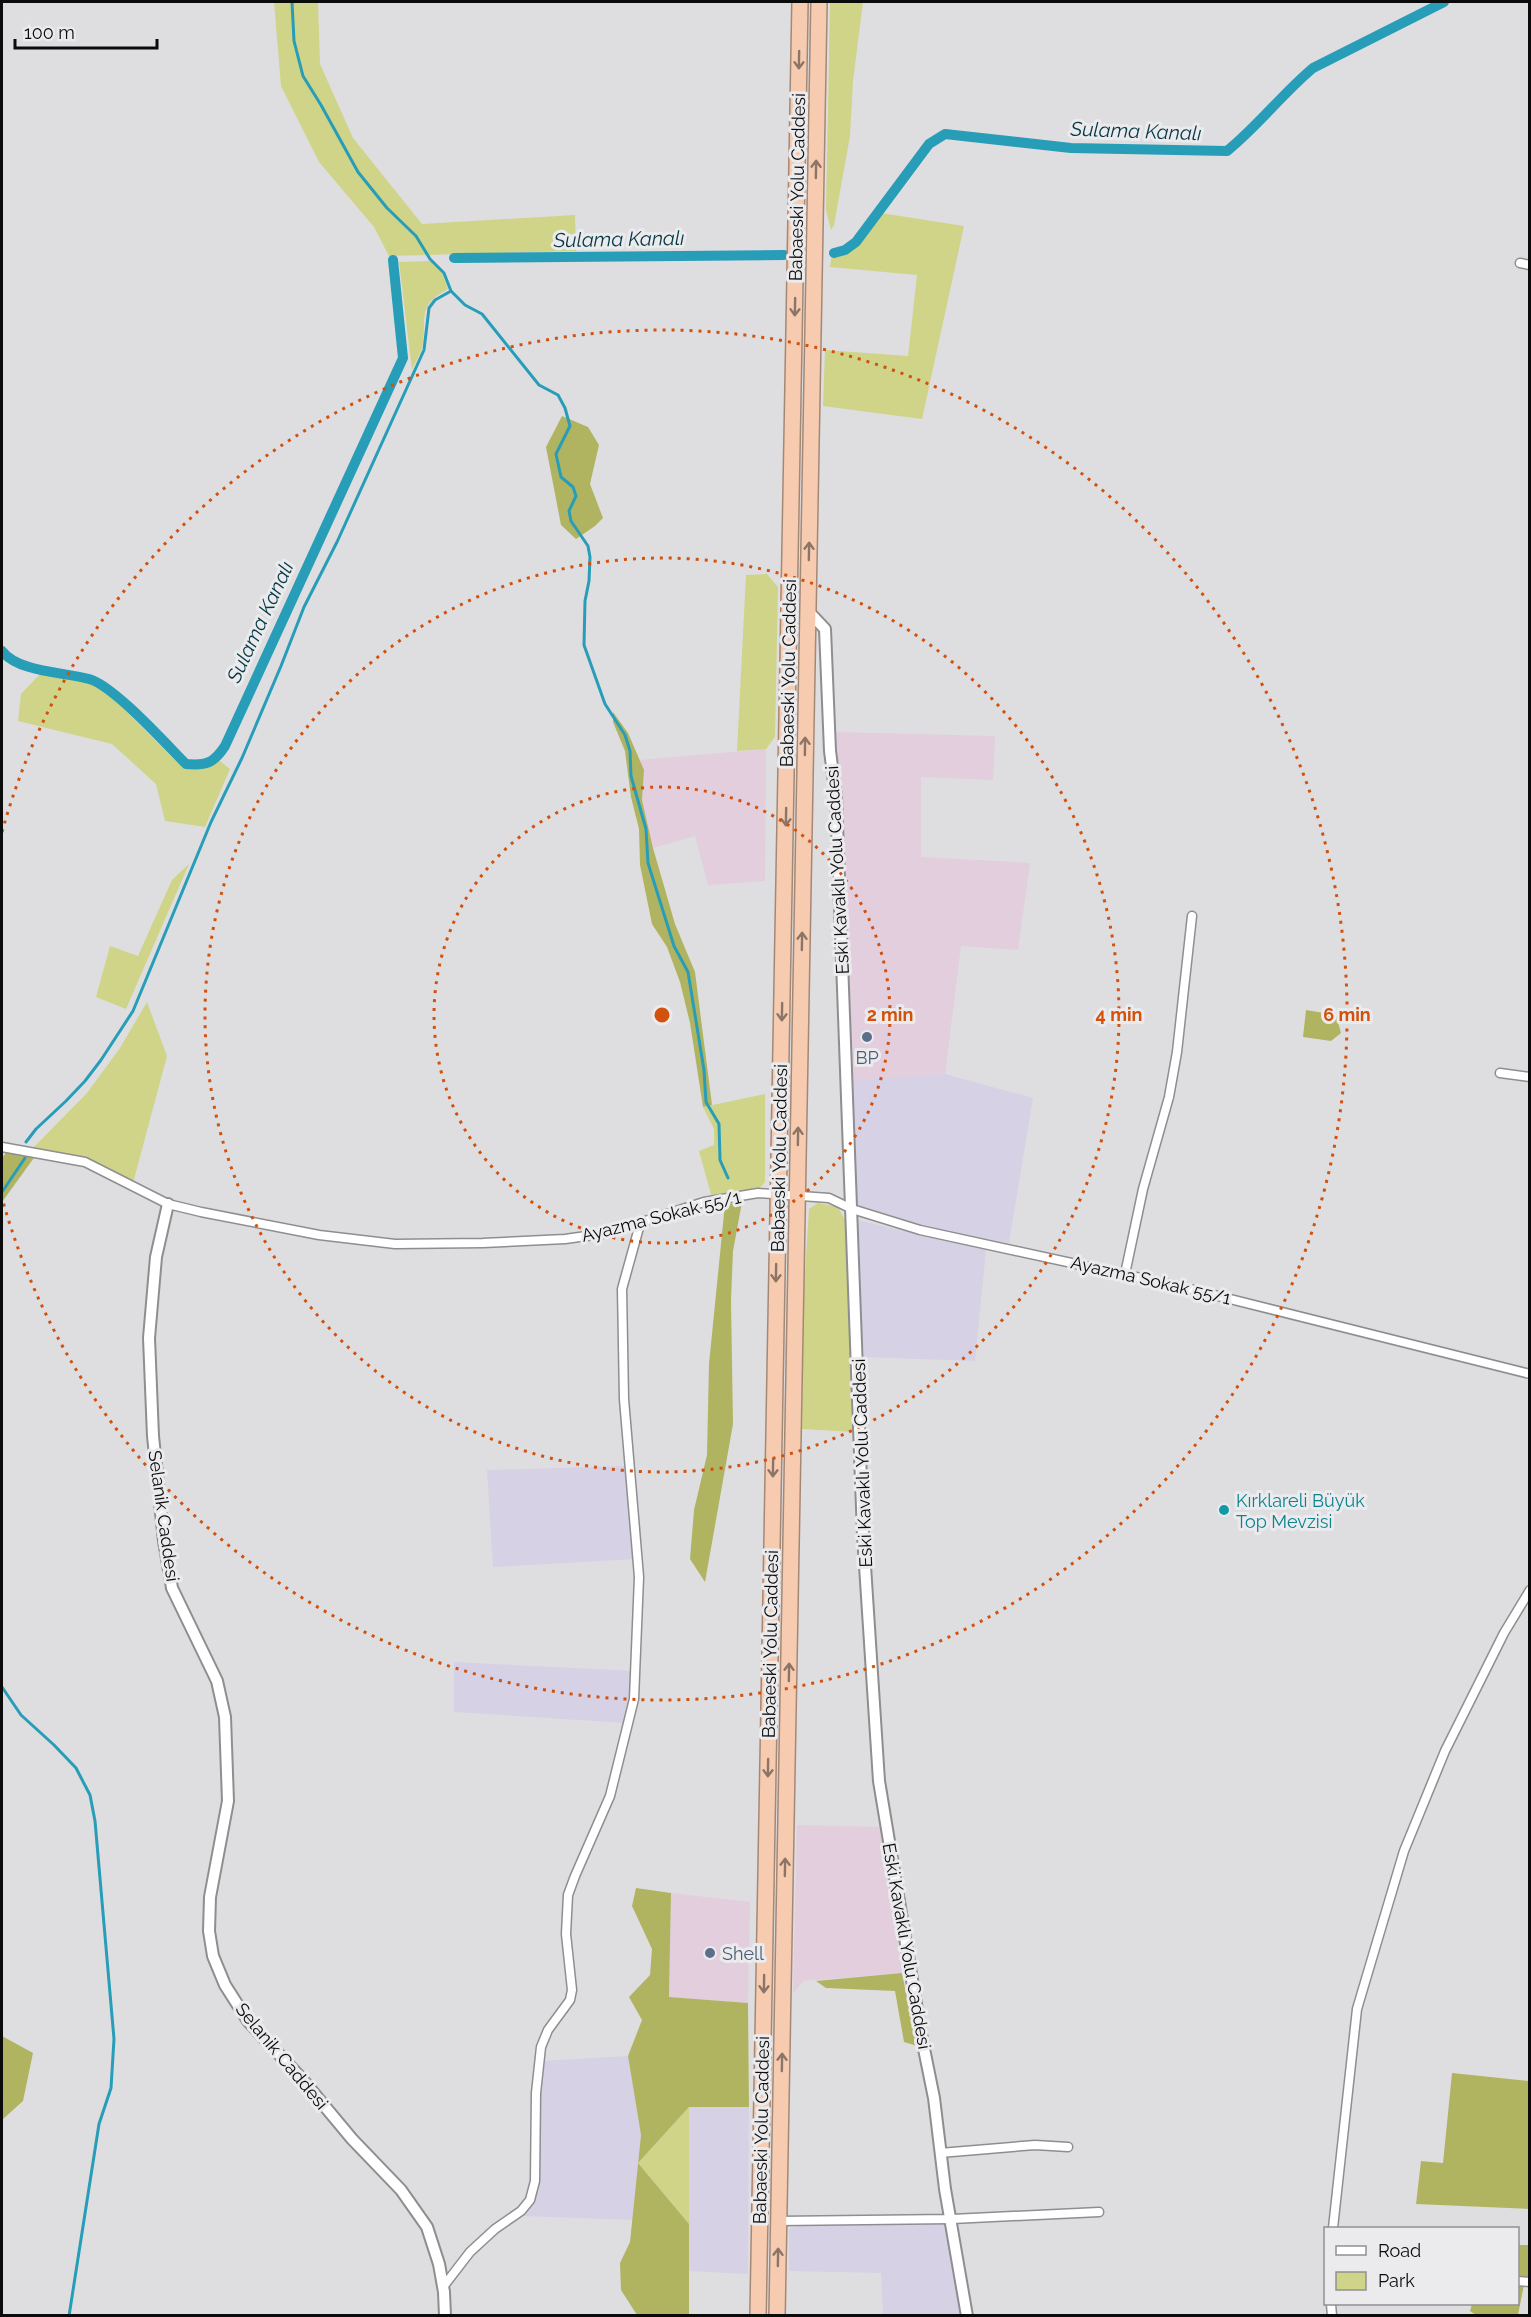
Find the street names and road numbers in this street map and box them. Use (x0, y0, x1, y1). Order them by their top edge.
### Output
street label: Babaeski Yolu Caddesi (785, 93, 809, 281)
street label: Babaeski Yolu Caddesi (776, 579, 800, 767)
street label: Eski Kavaklı Yolu Caddesi (821, 765, 853, 975)
street label: Babaeski Yolu Caddesi (767, 1064, 791, 1252)
street label: Ayazma Sokak 55/1 (579, 1186, 743, 1246)
street label: Ayazma Sokak 55/1 (1069, 1251, 1233, 1309)
street label: Eski Kavaklı Yolu Caddesi (848, 1358, 876, 1568)
street label: Selanik Caddesi (144, 1449, 184, 1583)
street label: Babaeski Yolu Caddesi (758, 1550, 782, 1738)
street label: Eski Kavaklı Yolu Caddesi (879, 1841, 935, 2051)
street label: Selanik Caddesi (231, 1999, 333, 2113)
street label: Babaeski Yolu Caddesi (749, 2036, 773, 2224)

